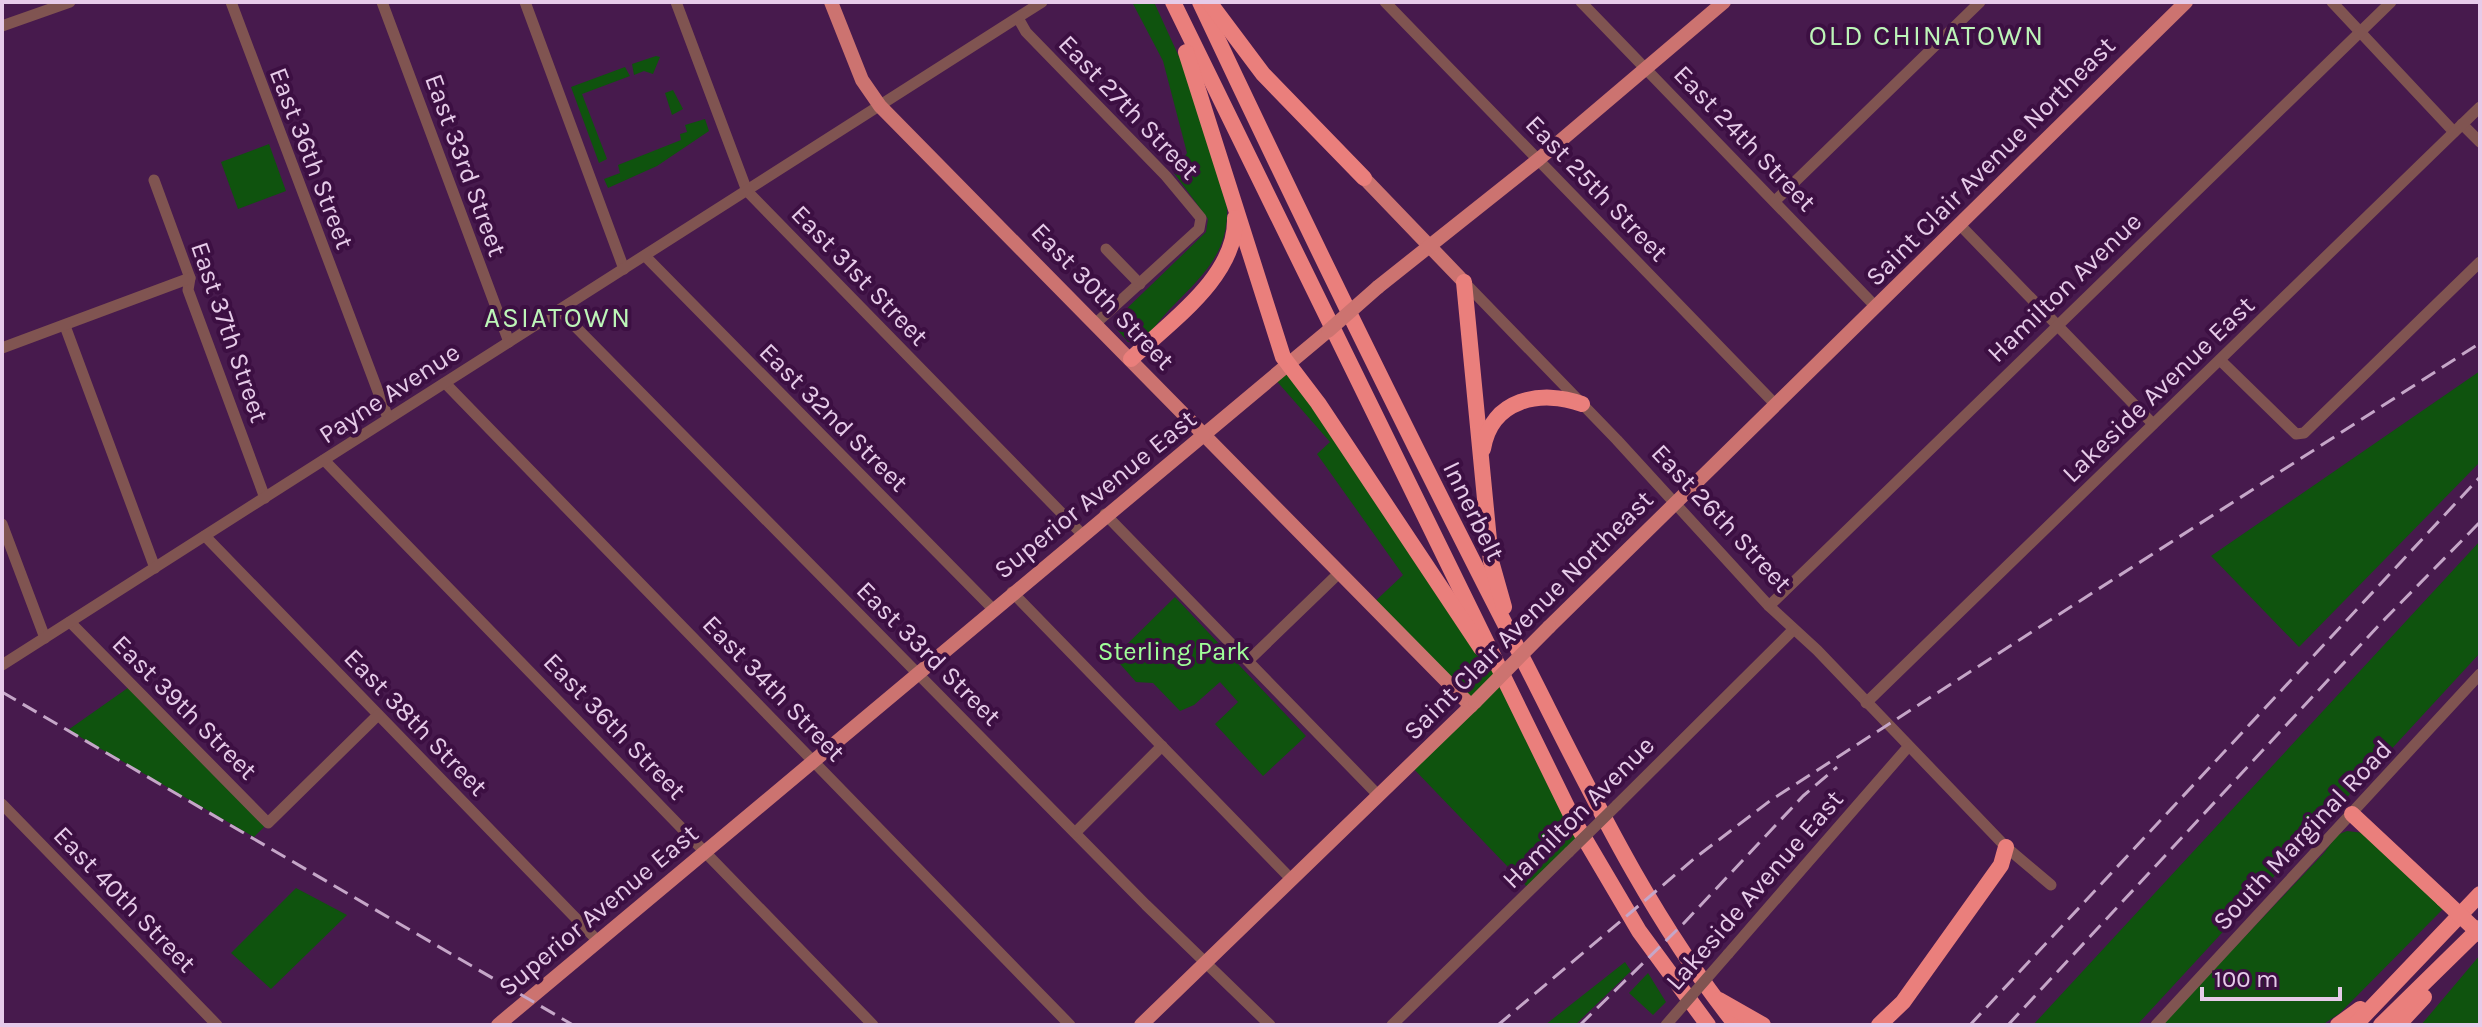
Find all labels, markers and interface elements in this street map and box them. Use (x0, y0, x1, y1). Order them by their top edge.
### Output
district label: OLD CHINATOWN (1809, 19, 2045, 52)
street label: East 27th Street (1052, 29, 1206, 186)
street label: Saint Clair Avenue Northeast (1859, 30, 2122, 293)
street label: East 24th Street (1667, 59, 1822, 218)
street label: East 36th Street (263, 63, 360, 253)
street label: East 33rd Street (418, 70, 513, 261)
street label: East 25th Street (1519, 109, 1674, 268)
street label: East 31st Street (785, 199, 935, 352)
street label: Hamilton Avenue (1981, 206, 2148, 369)
street label: East 30th Street (1025, 216, 1181, 376)
street label: East 37th Street (184, 238, 275, 427)
street label: Lakeside Avenue East (2056, 290, 2261, 489)
district label: ASIATOWN (484, 301, 632, 334)
street label: Payne Avenue (313, 336, 465, 450)
street label: East 32nd Street (753, 337, 915, 498)
street label: Superior Avenue East (988, 403, 1203, 585)
street label: East 26th Street (1645, 438, 1798, 599)
street label: Innerbelt (1436, 456, 1511, 566)
street label: Saint Clair Avenue Northeast (1397, 484, 1660, 747)
street label: East 33rd Street (850, 575, 1007, 732)
street label: East 34th Street (696, 609, 851, 768)
street label: East 39th Street (106, 629, 264, 786)
park label: Sterling Park (1098, 636, 1250, 667)
street label: East 38th Street (337, 642, 494, 803)
street label: East 36th Street (537, 647, 693, 806)
street label: Hamilton Avenue (1496, 730, 1661, 895)
street label: South Marginal Road (2206, 734, 2398, 937)
street label: Lakeside Avenue East (1659, 784, 1850, 997)
street label: Superior Avenue East (492, 818, 705, 1003)
street label: East 40th Street (47, 820, 202, 979)
scale bar (2202, 951, 2340, 1001)
text: 100 m (2214, 965, 2279, 993)

